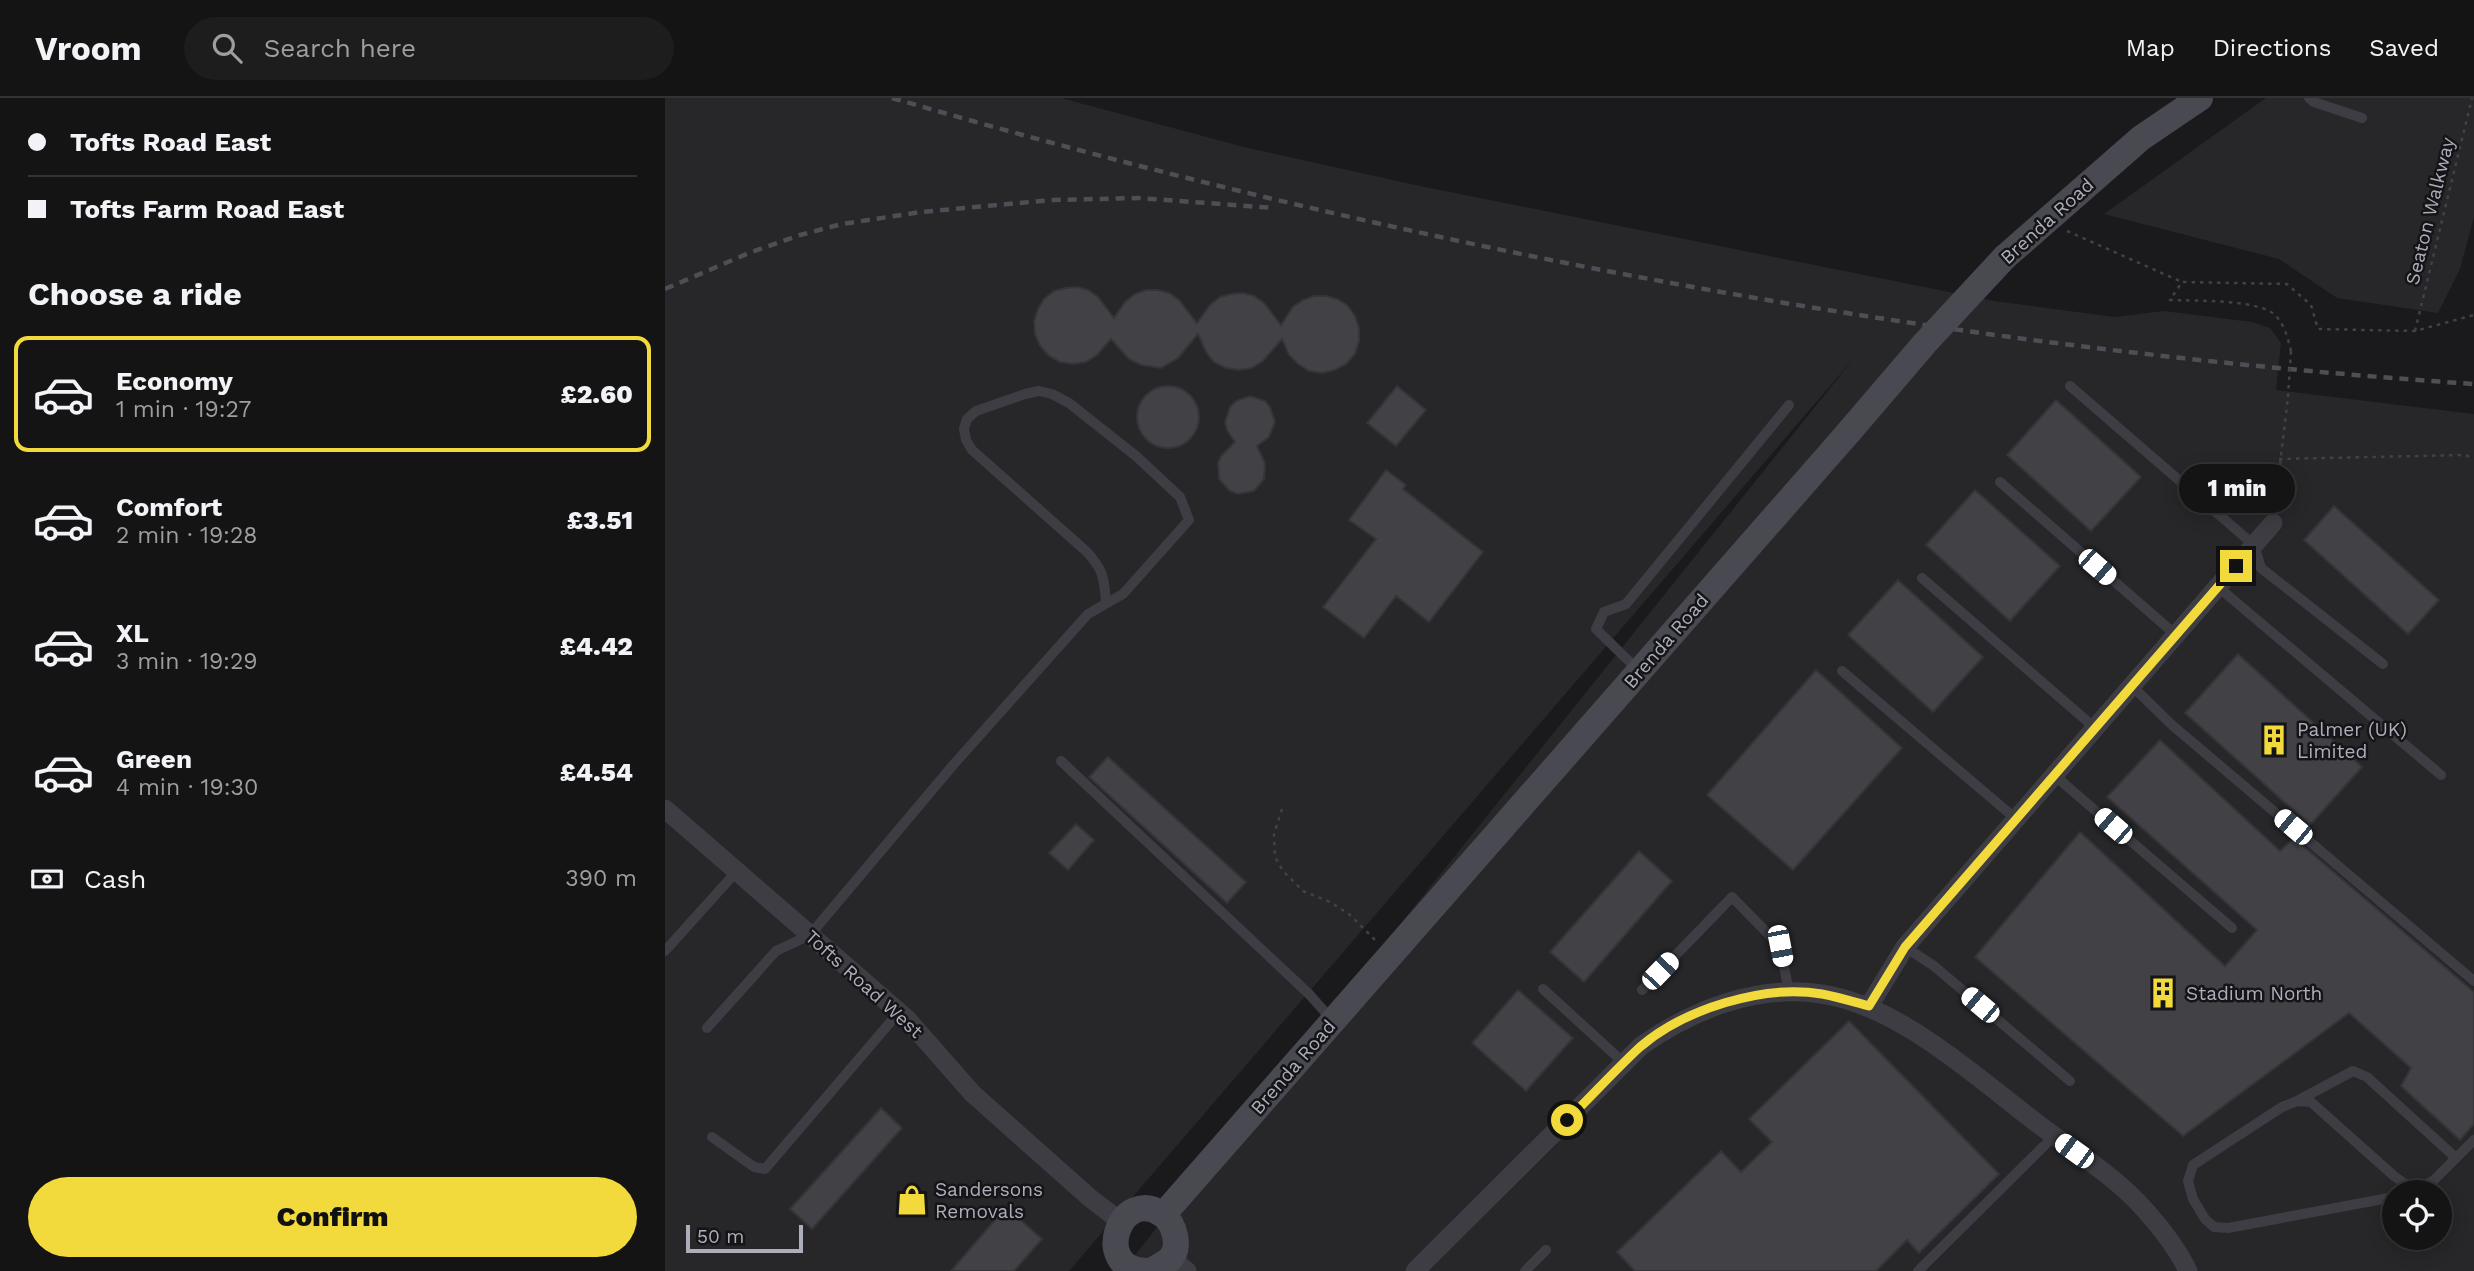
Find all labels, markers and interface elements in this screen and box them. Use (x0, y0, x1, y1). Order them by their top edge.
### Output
search box (184, 17, 674, 80)
text: Vroom (35, 29, 142, 68)
icon: search (208, 29, 246, 67)
text: Search here (264, 33, 416, 63)
text: Map (2126, 34, 2175, 62)
text: Directions (2213, 34, 2331, 62)
text: Saved (2369, 34, 2439, 62)
text: Tofts Road East (70, 127, 271, 157)
street label: Seaton Walkway (2401, 135, 2459, 287)
street label: Brenda Road (1996, 173, 2098, 269)
text: Tofts Farm Road East (70, 194, 344, 224)
text: Choose a ride (28, 275, 242, 313)
icon: car (32, 363, 95, 426)
text: Economy (116, 366, 233, 396)
text: £2.60 (560, 379, 633, 409)
text: 1 min · 19:27 (116, 396, 251, 423)
callout: 1 min (2178, 464, 2294, 514)
text: 1 min (2207, 475, 2267, 502)
icon: car (32, 489, 95, 552)
text: Comfort (116, 492, 222, 522)
text: £3.51 (567, 505, 633, 535)
text: 2 min · 19:28 (116, 522, 258, 549)
car (2075, 545, 2120, 589)
route end (2220, 550, 2252, 582)
street label: Brenda Road (1619, 589, 1713, 693)
icon: car (32, 615, 95, 678)
text: XL (116, 618, 149, 648)
text: £4.42 (560, 631, 633, 661)
text: 3 min · 19:29 (116, 648, 258, 675)
place label: Palmer (UK) Limited (2297, 718, 2407, 763)
building icon: Palmer (UK) Limited (2257, 723, 2291, 757)
icon: car (32, 741, 95, 804)
text: Green (116, 744, 192, 774)
text: £4.54 (560, 757, 633, 787)
text: 4 min · 19:30 (116, 774, 258, 801)
car (2091, 804, 2136, 848)
car (2271, 805, 2316, 849)
icon: cash (28, 860, 66, 898)
text: Cash (84, 864, 146, 894)
text: 390 m (565, 865, 637, 892)
car (1766, 923, 1795, 969)
street label: Tofts Road West (800, 925, 928, 1043)
car (1638, 949, 1683, 993)
building icon: Stadium North (2146, 976, 2180, 1010)
place label: Stadium North (2186, 982, 2322, 1005)
car (1958, 983, 2003, 1027)
street label: Brenda Road (1246, 1015, 1340, 1119)
route start (1551, 1104, 1583, 1136)
car (2051, 1130, 2098, 1172)
button: Confirm (28, 1177, 637, 1257)
place label: Sandersons Removals (935, 1178, 1043, 1223)
map controls (2382, 1180, 2452, 1250)
button: locate (2382, 1180, 2452, 1250)
shop icon: Sandersons Removals (895, 1183, 929, 1217)
scale bar (686, 1222, 803, 1254)
text: 50 m (697, 1225, 744, 1248)

